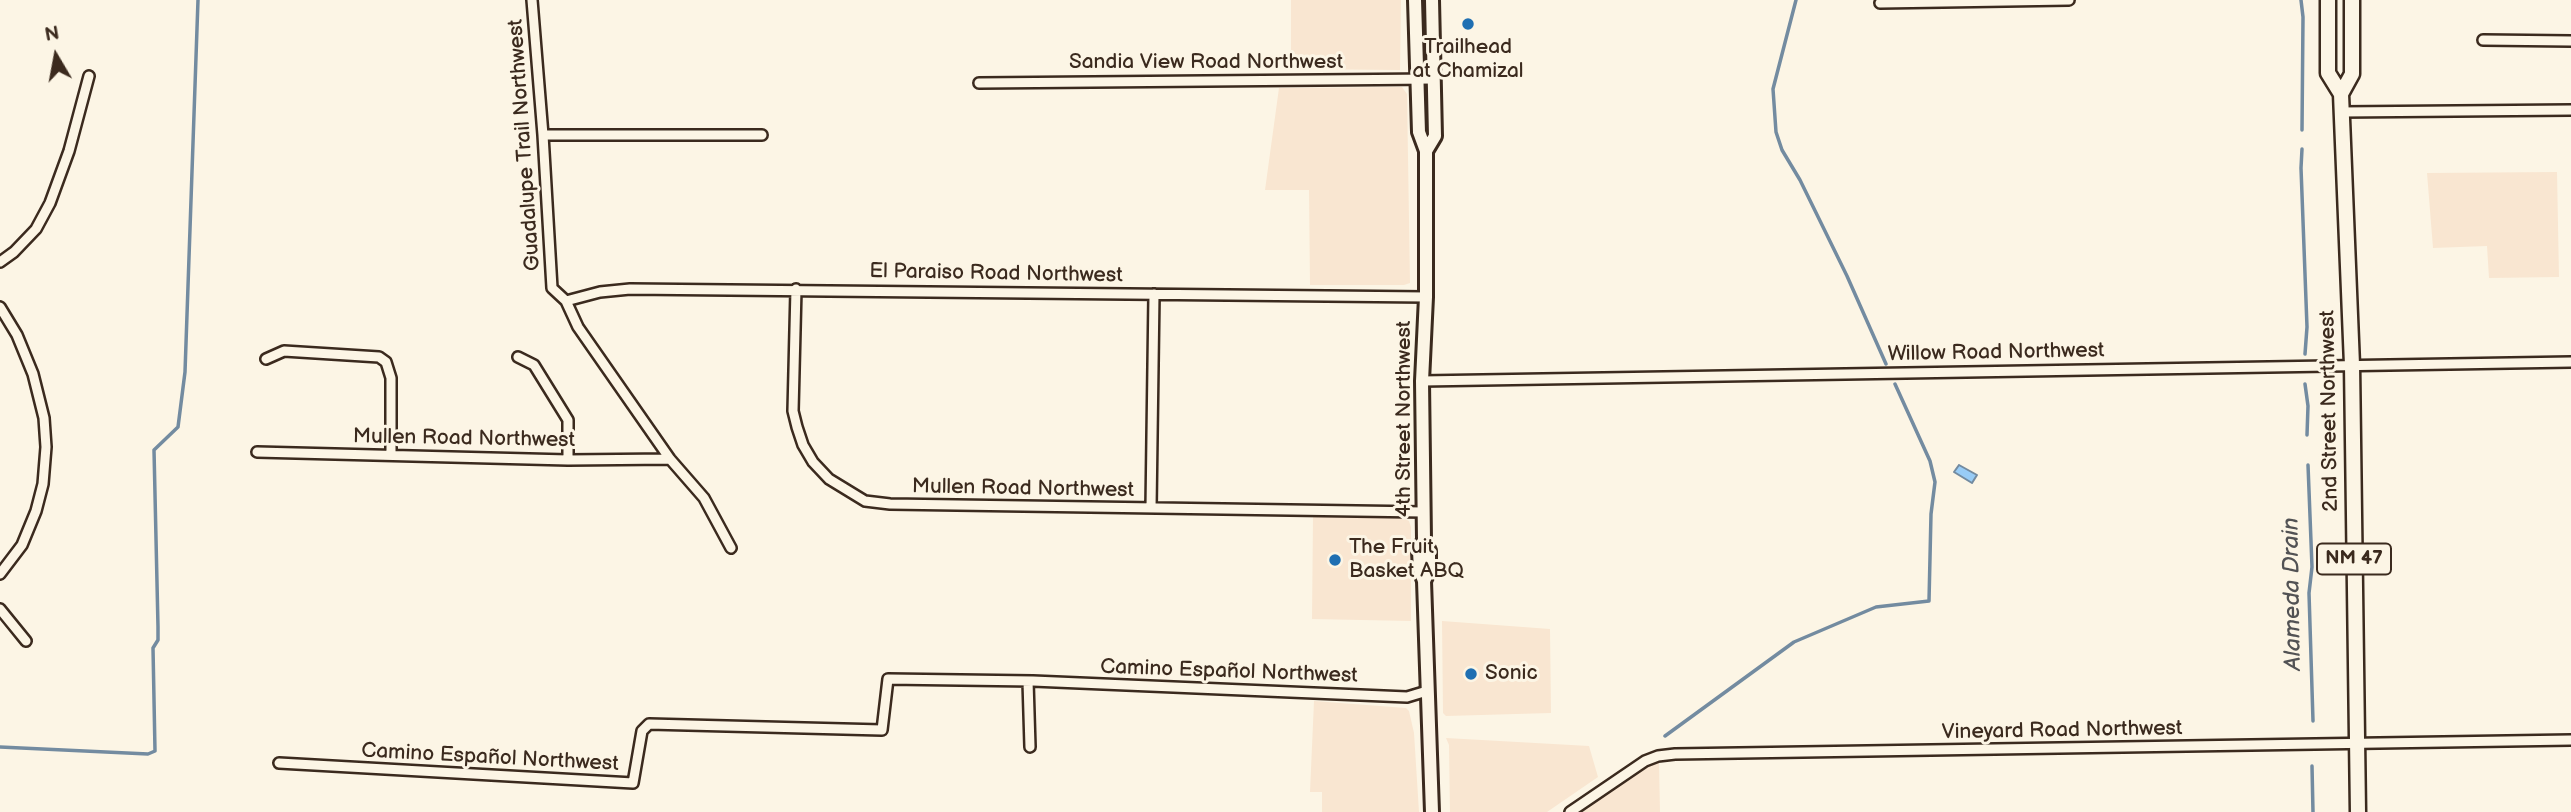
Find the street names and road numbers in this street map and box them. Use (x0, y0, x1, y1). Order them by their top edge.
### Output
street label: Guadalupe Trail Northwest (504, 18, 546, 272)
street label: Sandia View Road Northwest (1069, 50, 1343, 76)
street label: El Paraiso Road Northwest (869, 259, 1123, 289)
street label: 2nd Street Northwest (2316, 310, 2344, 512)
street label: 4th Street Northwest (1392, 321, 1418, 517)
street label: Willow Road Northwest (1887, 339, 2105, 367)
street label: Mullen Road Northwest (353, 424, 575, 454)
street label: Mullen Road Northwest (912, 474, 1134, 504)
road number: NM 47 (2317, 544, 2391, 574)
street label: Camino Español Northwest (1100, 655, 1358, 689)
street label: Vineyard Road Northwest (1941, 716, 2183, 746)
street label: Camino Español Northwest (361, 739, 619, 777)

